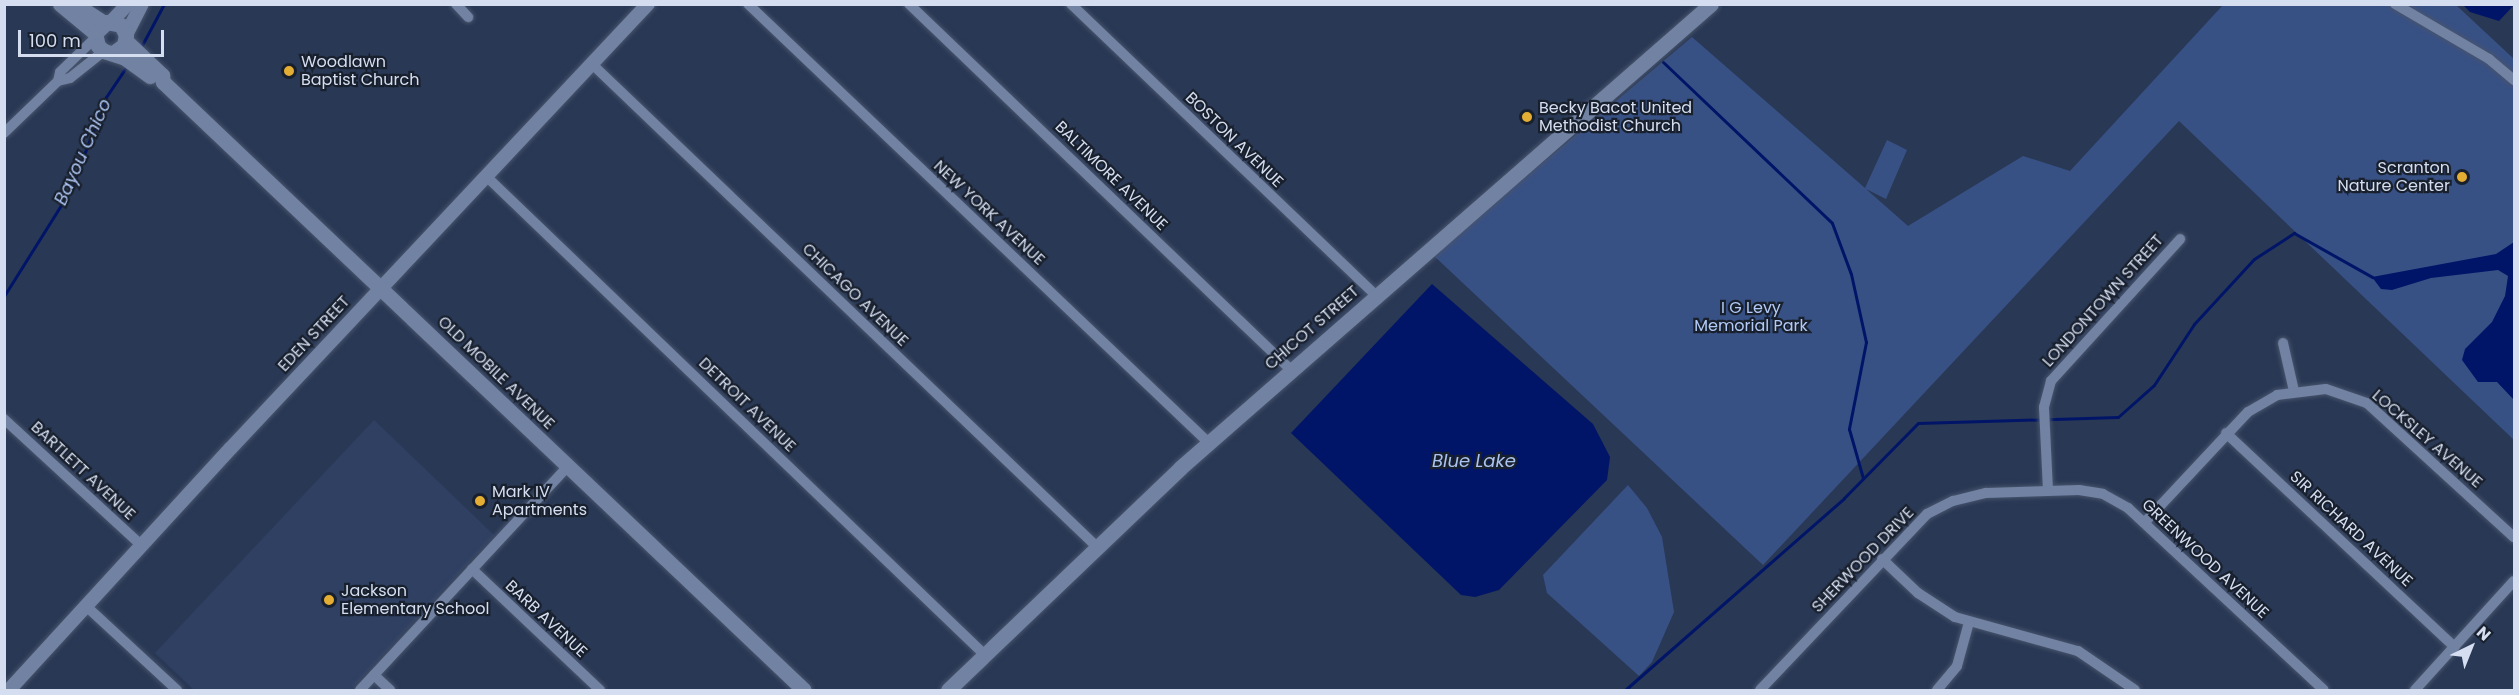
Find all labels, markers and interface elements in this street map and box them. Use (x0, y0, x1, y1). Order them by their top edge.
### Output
scale bar (21, 18, 166, 56)
text: 100 m (29, 28, 81, 53)
place label: Woodlawn Baptist Church (301, 52, 419, 90)
marker: Woodlawn Baptist Church (282, 64, 296, 78)
street label: BOSTON AVENUE (1181, 88, 1287, 192)
water label: Bayou Chico (50, 96, 116, 208)
place label: Becky Bacot United Methodist Church (1539, 98, 1692, 136)
marker: Becky Bacot United Methodist Church (1520, 110, 1534, 124)
street label: BALTIMORE AVENUE (1051, 117, 1171, 235)
street label: NEW YORK AVENUE (929, 157, 1049, 269)
place label: Scranton Nature Center (2337, 158, 2450, 196)
marker: Scranton Nature Center (2455, 170, 2469, 184)
street label: LONDONTOWN STREET (2039, 231, 2167, 371)
street label: CHICAGO AVENUE (798, 240, 912, 350)
street label: CHICOT STREET (1261, 282, 1363, 374)
street label: EDEN STREET (274, 292, 354, 376)
park label: I G Levy Memorial Park (1694, 298, 1808, 336)
street label: OLD MOBILE AVENUE (434, 312, 558, 434)
street label: DETROIT AVENUE (695, 354, 799, 456)
street label: LOCKSLEY AVENUE (2368, 386, 2486, 492)
street label: BARTLETT AVENUE (27, 418, 139, 524)
water label: Blue Lake (1432, 450, 1516, 472)
street label: SIR RICHARD AVENUE (2286, 467, 2416, 591)
place label: Mark IV Apartments (492, 482, 587, 520)
marker: Mark IV Apartments (473, 494, 487, 508)
street label: GREENWOOD AVENUE (2138, 495, 2272, 623)
street label: SHERWOOD DRIVE (1808, 503, 1918, 617)
street label: BARB AVENUE (501, 576, 591, 662)
place label: Jackson Elementary School (341, 581, 489, 619)
marker: Jackson Elementary School (322, 593, 336, 607)
north arrow (2441, 617, 2501, 677)
text: N (2471, 621, 2496, 646)

